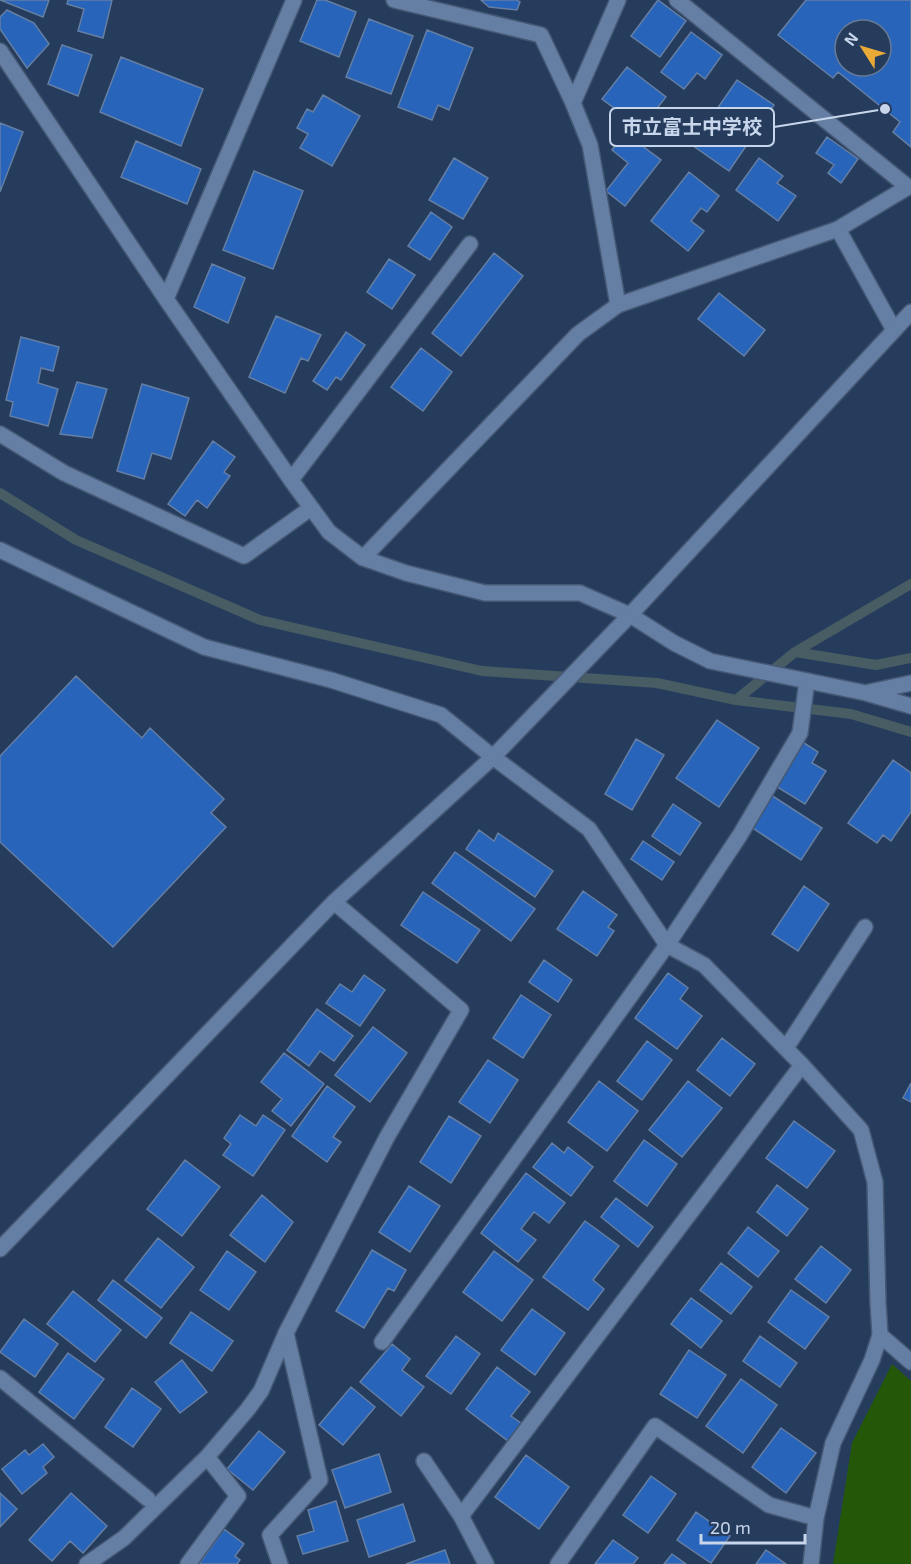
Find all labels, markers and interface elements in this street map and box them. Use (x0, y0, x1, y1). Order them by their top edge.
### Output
north arrow (833, 18, 893, 78)
text: N (840, 28, 862, 49)
callout: 市立富士中学校 (610, 108, 774, 146)
text: 市立富士中学校 (622, 114, 762, 138)
scale bar (701, 1507, 804, 1545)
text: 20 m (710, 1516, 751, 1538)

